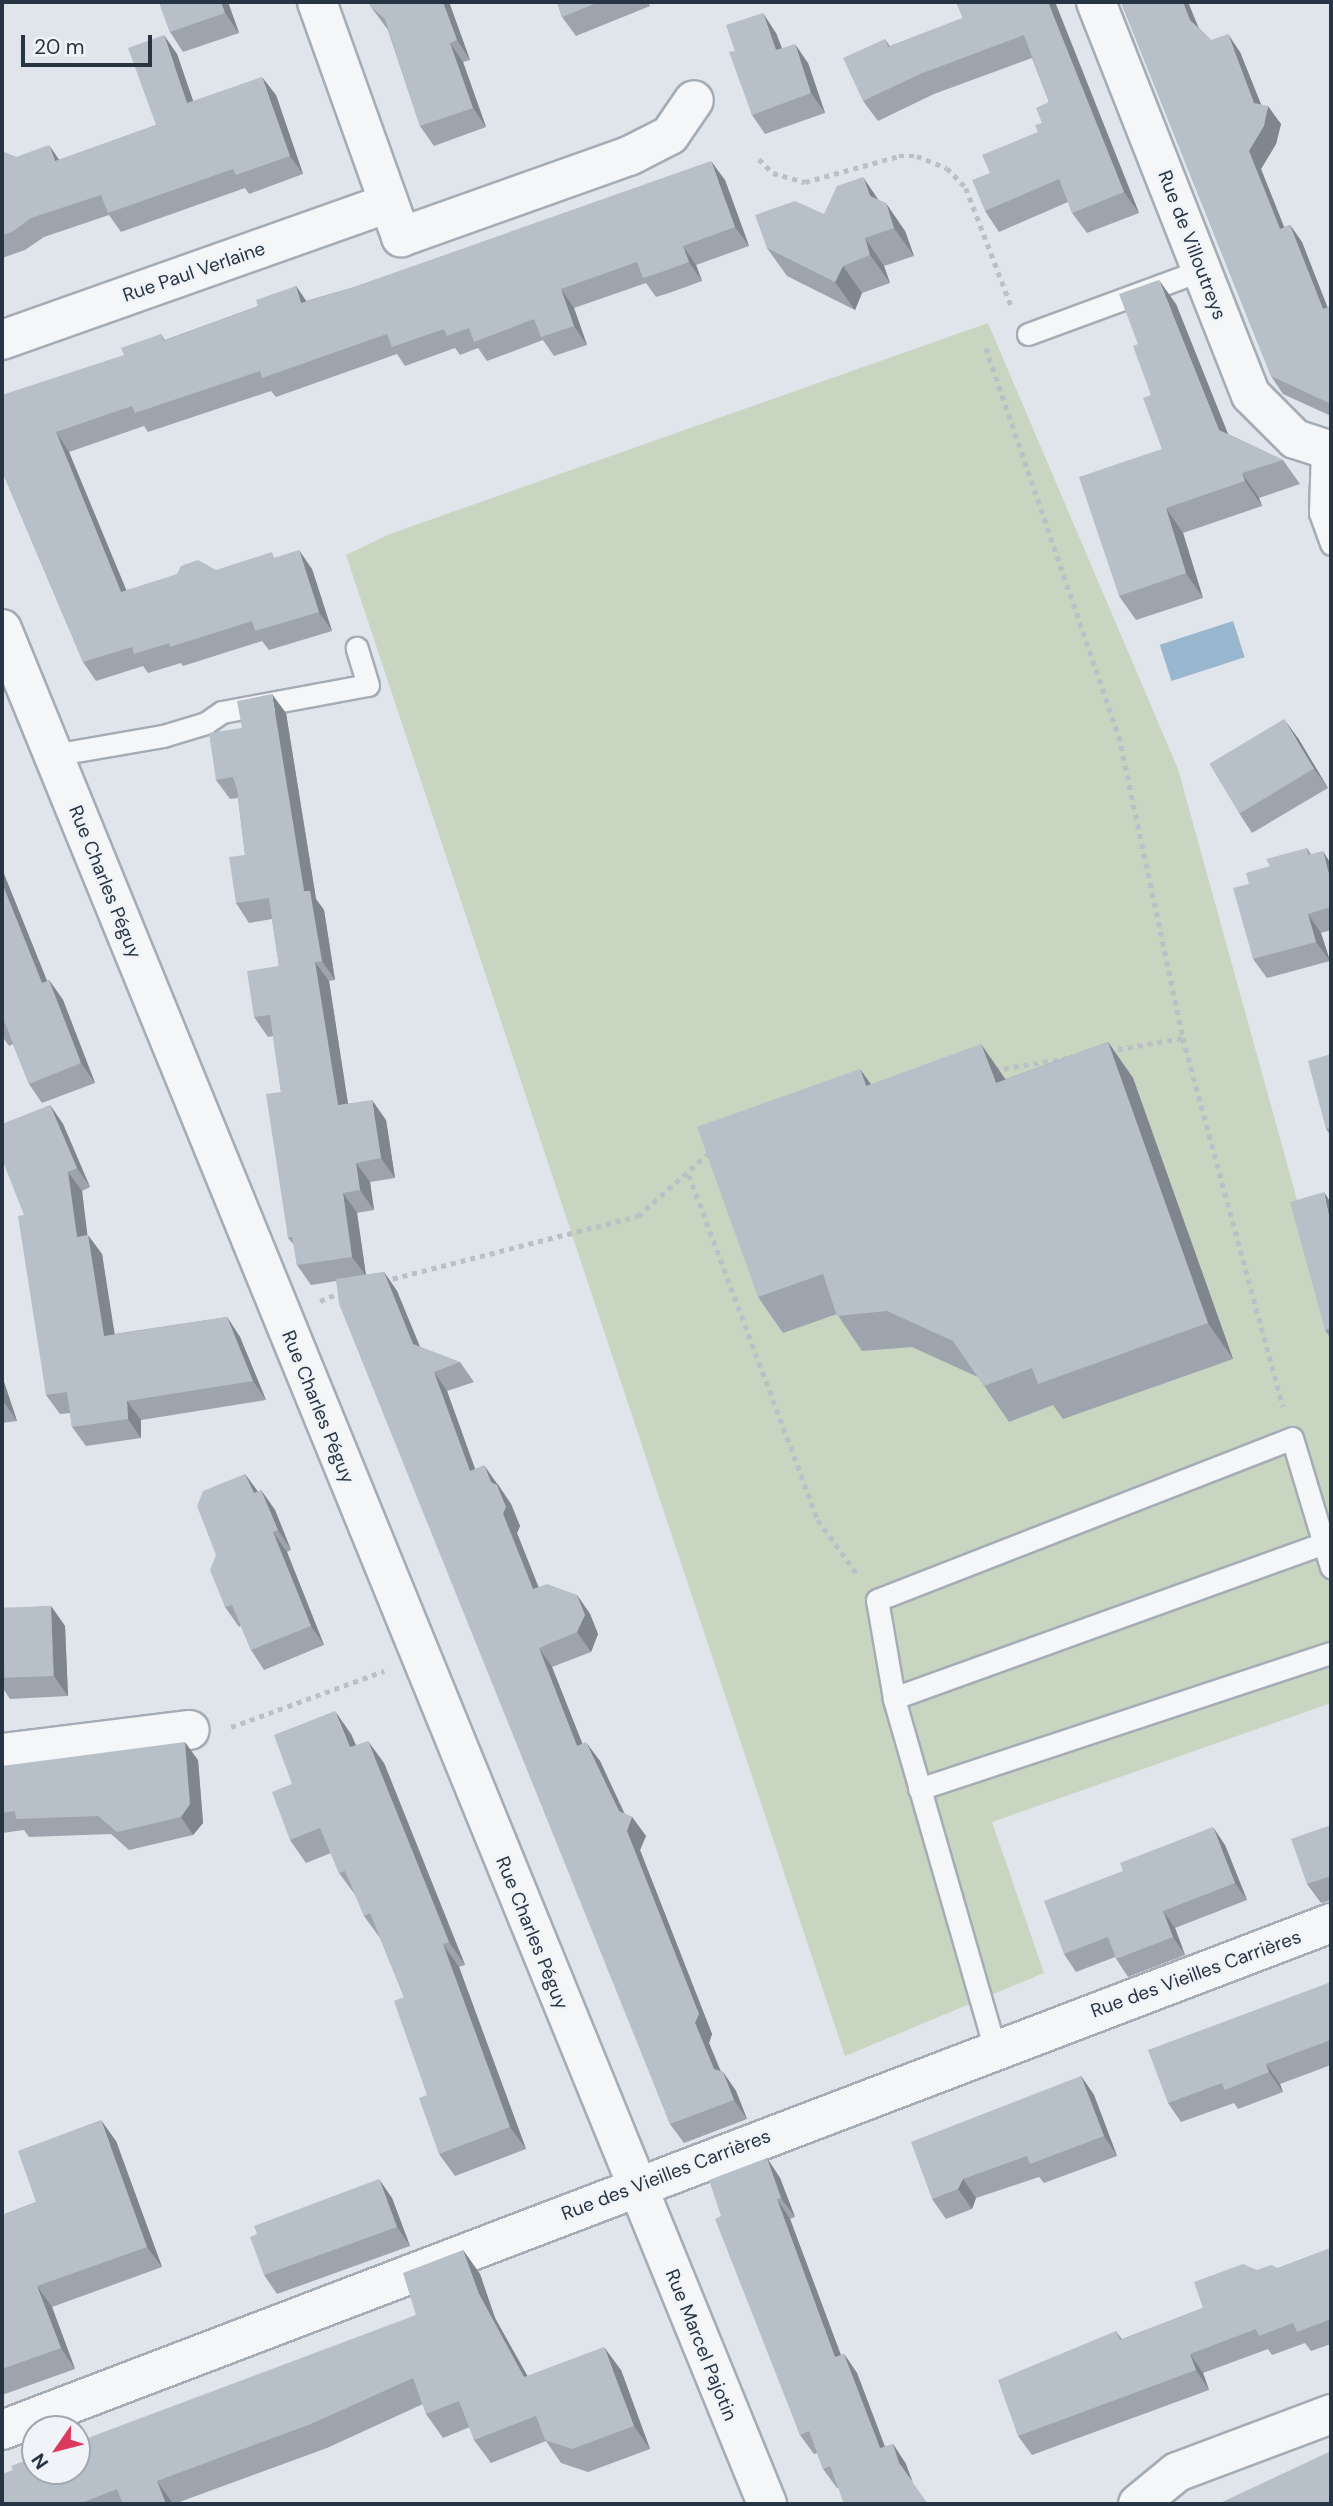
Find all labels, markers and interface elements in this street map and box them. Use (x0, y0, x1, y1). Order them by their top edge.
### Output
scale bar (24, 21, 156, 65)
text: 20 m (34, 33, 85, 61)
street label: Rue de Villoutreys (1153, 167, 1231, 323)
street label: Rue Paul Verlaine (120, 237, 268, 307)
street label: Rue Charles Péguy (64, 802, 146, 962)
street label: Rue Charles Péguy (277, 1327, 359, 1487)
street label: Rue Charles Péguy (491, 1853, 573, 2013)
street label: Rue des Vieilles Carrières (1088, 1925, 1304, 2023)
street label: Rue des Vieilles Carrières (558, 2125, 774, 2225)
street label: Rue Marcel Pajotin (660, 2266, 742, 2424)
north arrow (21, 2415, 91, 2485)
text: N (26, 2448, 54, 2474)

